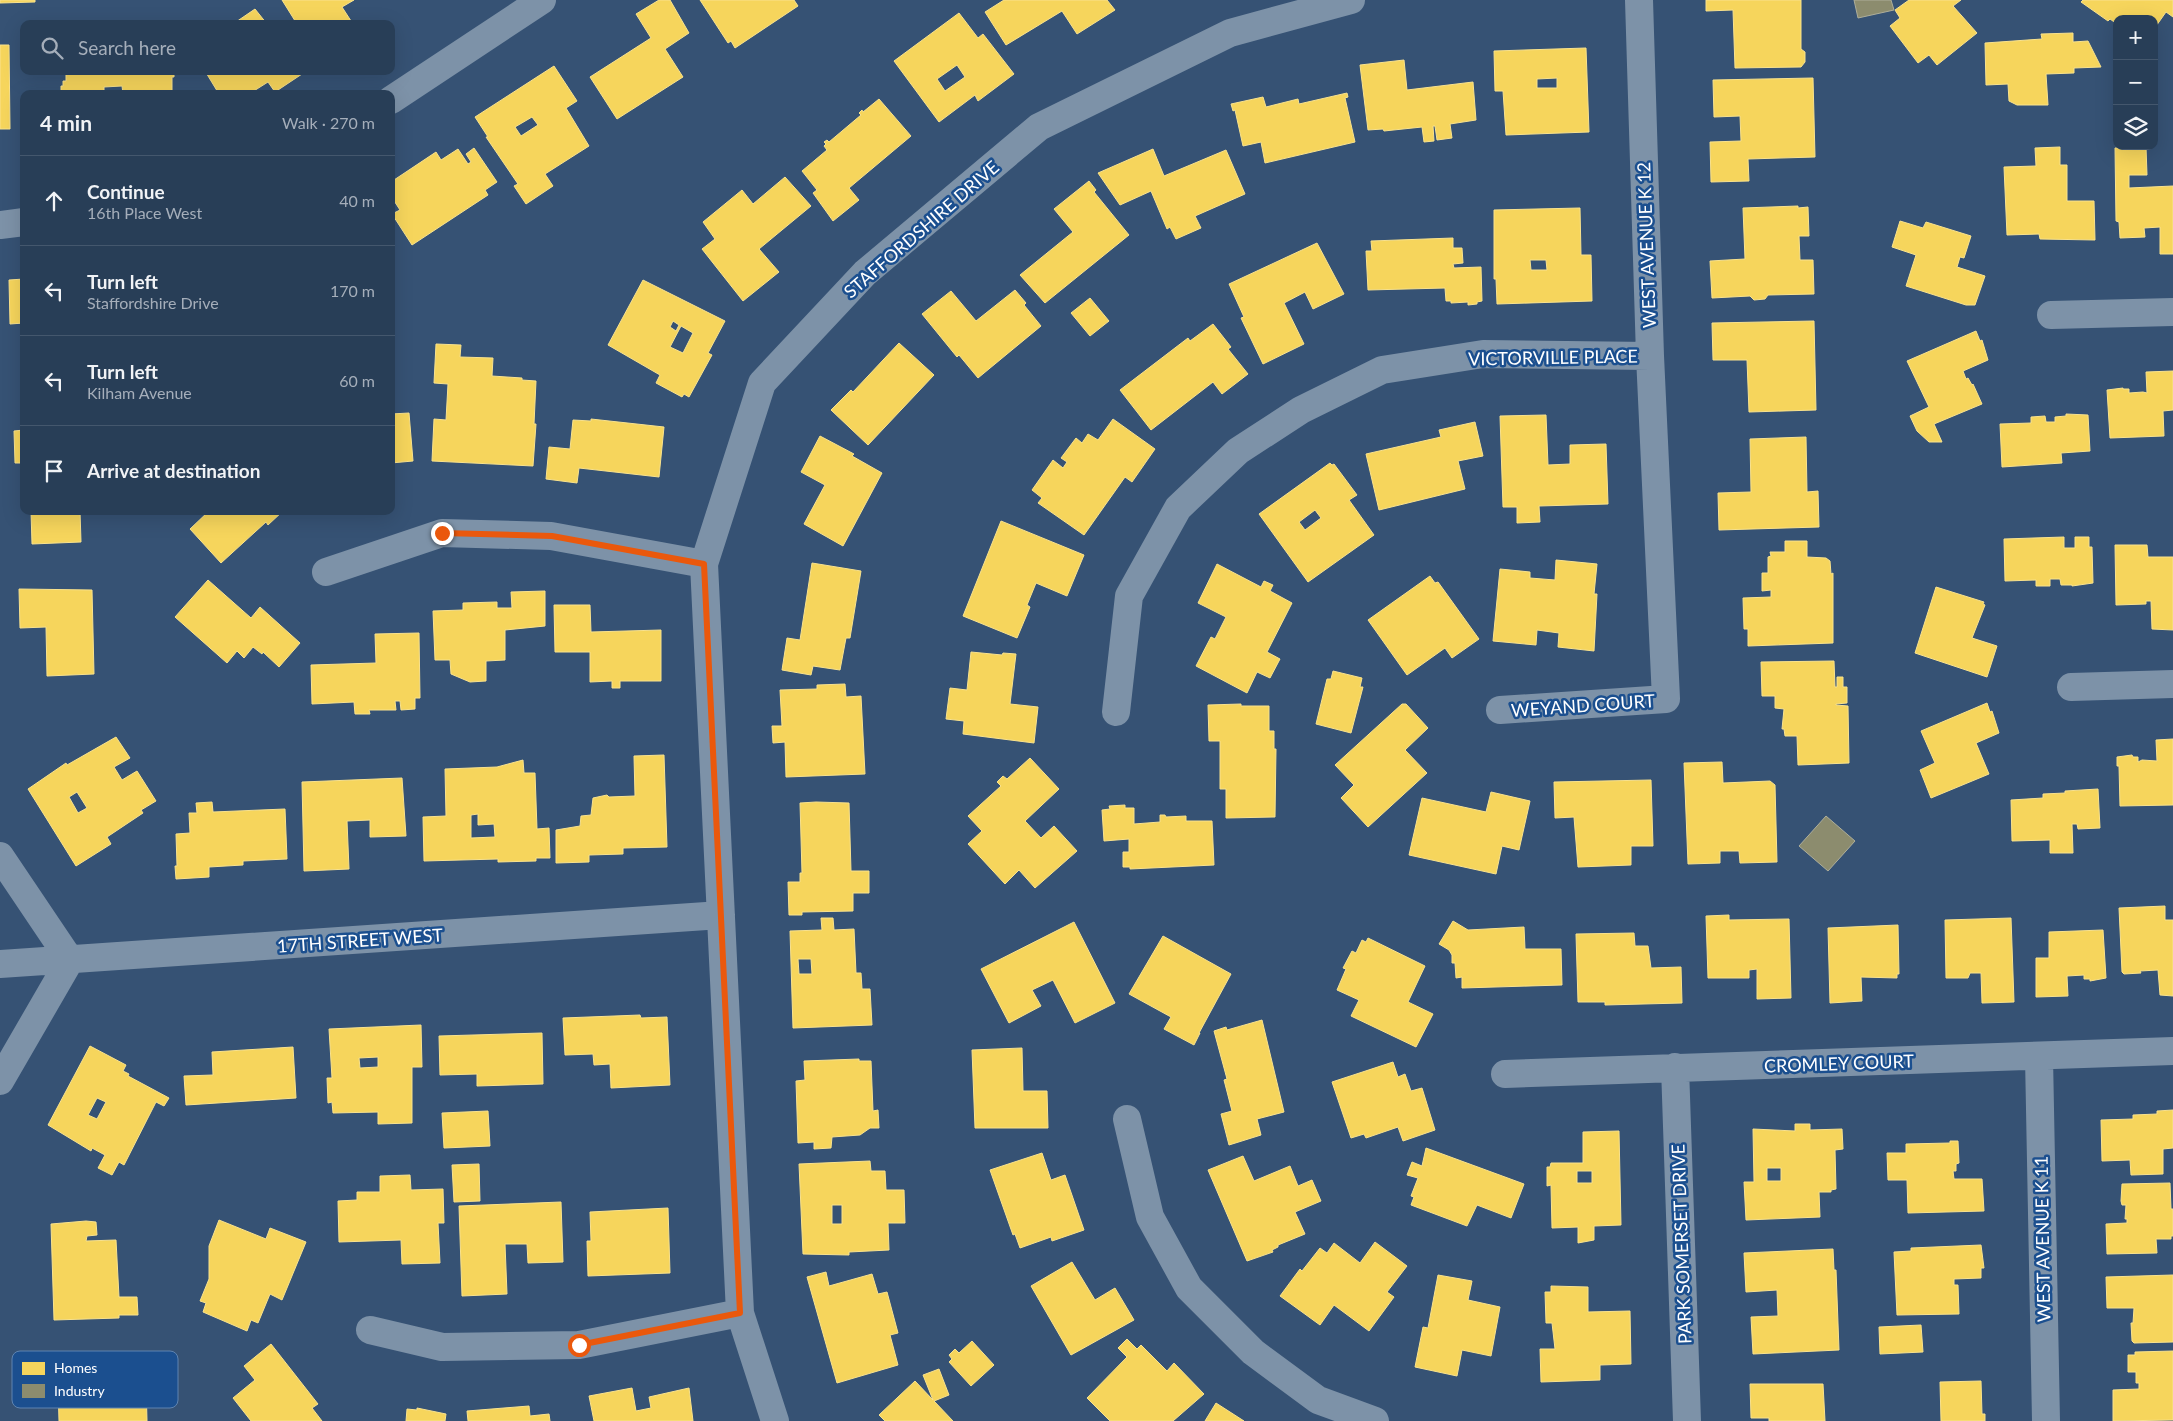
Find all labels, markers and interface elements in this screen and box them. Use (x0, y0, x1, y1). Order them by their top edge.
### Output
map controls (2113, 15, 2158, 150)
button: + (2113, 15, 2158, 60)
search box (20, 20, 395, 75)
icon: search (38, 34, 66, 62)
text: Search here (78, 36, 176, 59)
button: − (2113, 60, 2158, 105)
button: layers (2113, 105, 2158, 150)
text: 4 min (40, 110, 92, 135)
text: Walk · 270 m (282, 113, 375, 132)
street label: STAFFORDSHIRE DRIVE (839, 156, 1003, 302)
street label: WEST AVENUE K 12 (1632, 162, 1660, 328)
text: Continue (87, 180, 165, 203)
icon: ahead (40, 187, 68, 215)
text: 40 m (339, 191, 375, 210)
text: 16th Place West (87, 203, 202, 222)
text: Turn left (87, 270, 158, 293)
icon: left (40, 277, 68, 305)
text: 170 m (330, 281, 375, 300)
text: Staffordshire Drive (87, 293, 219, 312)
street label: VICTORVILLE PLACE (1468, 345, 1638, 369)
text: Turn left (87, 360, 158, 383)
icon: left (40, 367, 68, 395)
text: 60 m (339, 371, 375, 390)
text: Kilham Avenue (87, 383, 192, 402)
icon: arrive (40, 457, 68, 485)
text: Arrive at destination (87, 459, 260, 482)
route end (431, 522, 454, 545)
street label: WEYAND COURT (1510, 689, 1656, 721)
street label: 17TH STREET WEST (276, 923, 444, 957)
street label: CROMLEY COURT (1764, 1049, 1915, 1077)
street label: PARK SOMERSET DRIVE (1667, 1144, 1695, 1344)
street label: WEST AVENUE K 11 (2030, 1156, 2054, 1322)
route start (568, 1334, 591, 1357)
legend (12, 1351, 178, 1408)
text: Homes (54, 1359, 97, 1376)
text: Industry (54, 1382, 105, 1399)

